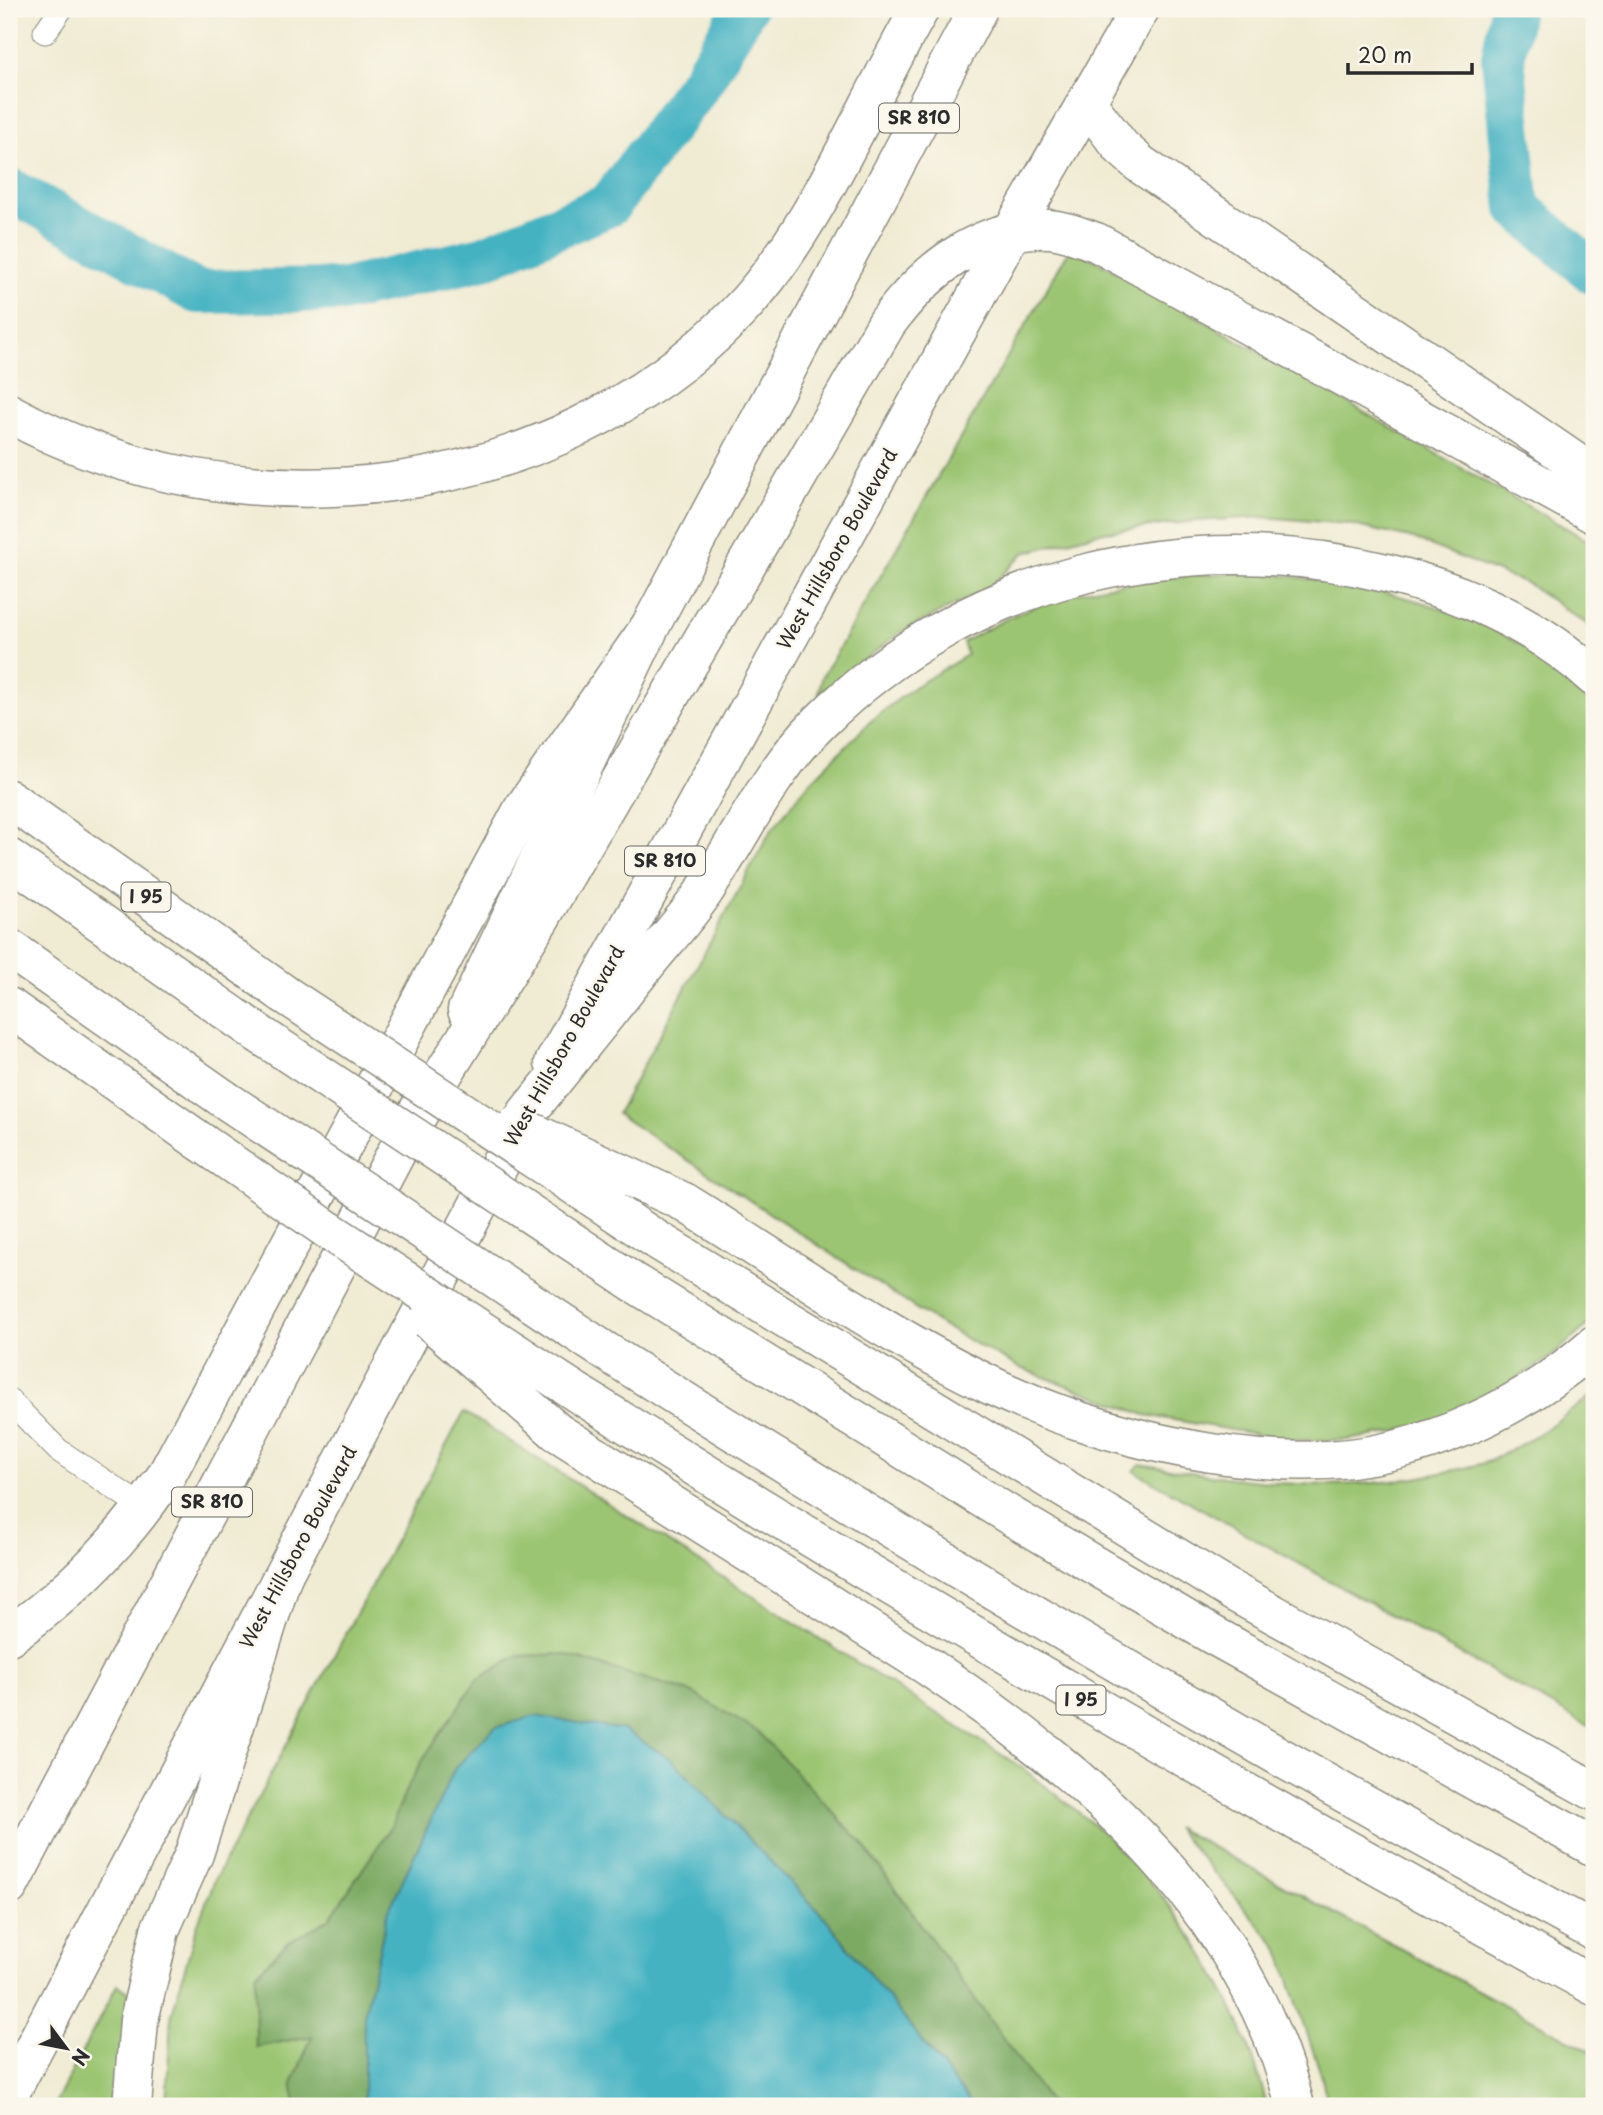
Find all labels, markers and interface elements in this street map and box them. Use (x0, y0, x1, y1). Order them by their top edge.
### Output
scale bar (1348, 32, 1472, 76)
text: 20 m (1358, 38, 1412, 70)
road number: SR 810 (879, 104, 959, 132)
street label: West Hillsboro Boulevard (769, 442, 903, 654)
road number: SR 810 (625, 846, 705, 876)
road number: I 95 (122, 882, 170, 912)
street label: West Hillsboro Boulevard (496, 939, 630, 1151)
street label: West Hillsboro Boulevard (232, 1440, 363, 1653)
road number: SR 810 (172, 1488, 252, 1517)
road number: I 95 (1056, 1686, 1106, 1714)
north arrow (32, 2014, 102, 2084)
text: N (65, 2044, 97, 2071)

